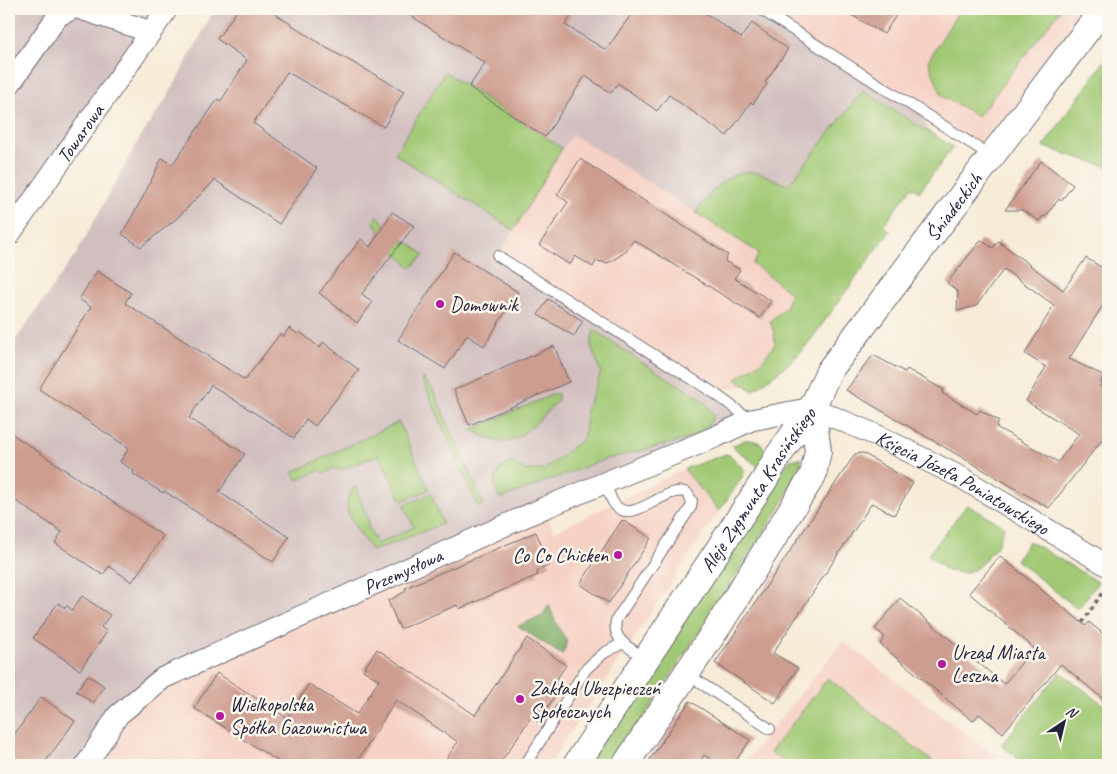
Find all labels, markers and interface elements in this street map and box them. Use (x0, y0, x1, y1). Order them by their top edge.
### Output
street label: Towarowa (51, 98, 110, 168)
street label: Śniadeckich (920, 167, 988, 246)
place label: Domownik (450, 292, 519, 317)
marker: Domownik (434, 298, 446, 310)
street label: Aleje Zygmunta Krasińskiego (695, 402, 822, 577)
street label: Księcia Józefa Poniatowskiego (872, 425, 1054, 541)
street label: Przemysłowa (359, 542, 448, 600)
place label: Co Co Chicken (513, 543, 609, 568)
marker: Co Co Chicken (612, 549, 624, 561)
place label: Urząd Miasta Leszna (952, 640, 1047, 688)
marker: Urząd Miasta Leszna (936, 658, 948, 670)
place label: Zakład Ubezpieczeń Społecznych (530, 676, 662, 724)
place label: Wielkopolska Spółka Gazownictwa (230, 692, 368, 740)
marker: Zakład Ubezpieczeń Społecznych (514, 693, 526, 705)
north arrow (1040, 696, 1090, 746)
text: N (1063, 702, 1082, 723)
marker: Wielkopolska Spółka Gazownictwa (214, 710, 226, 722)

